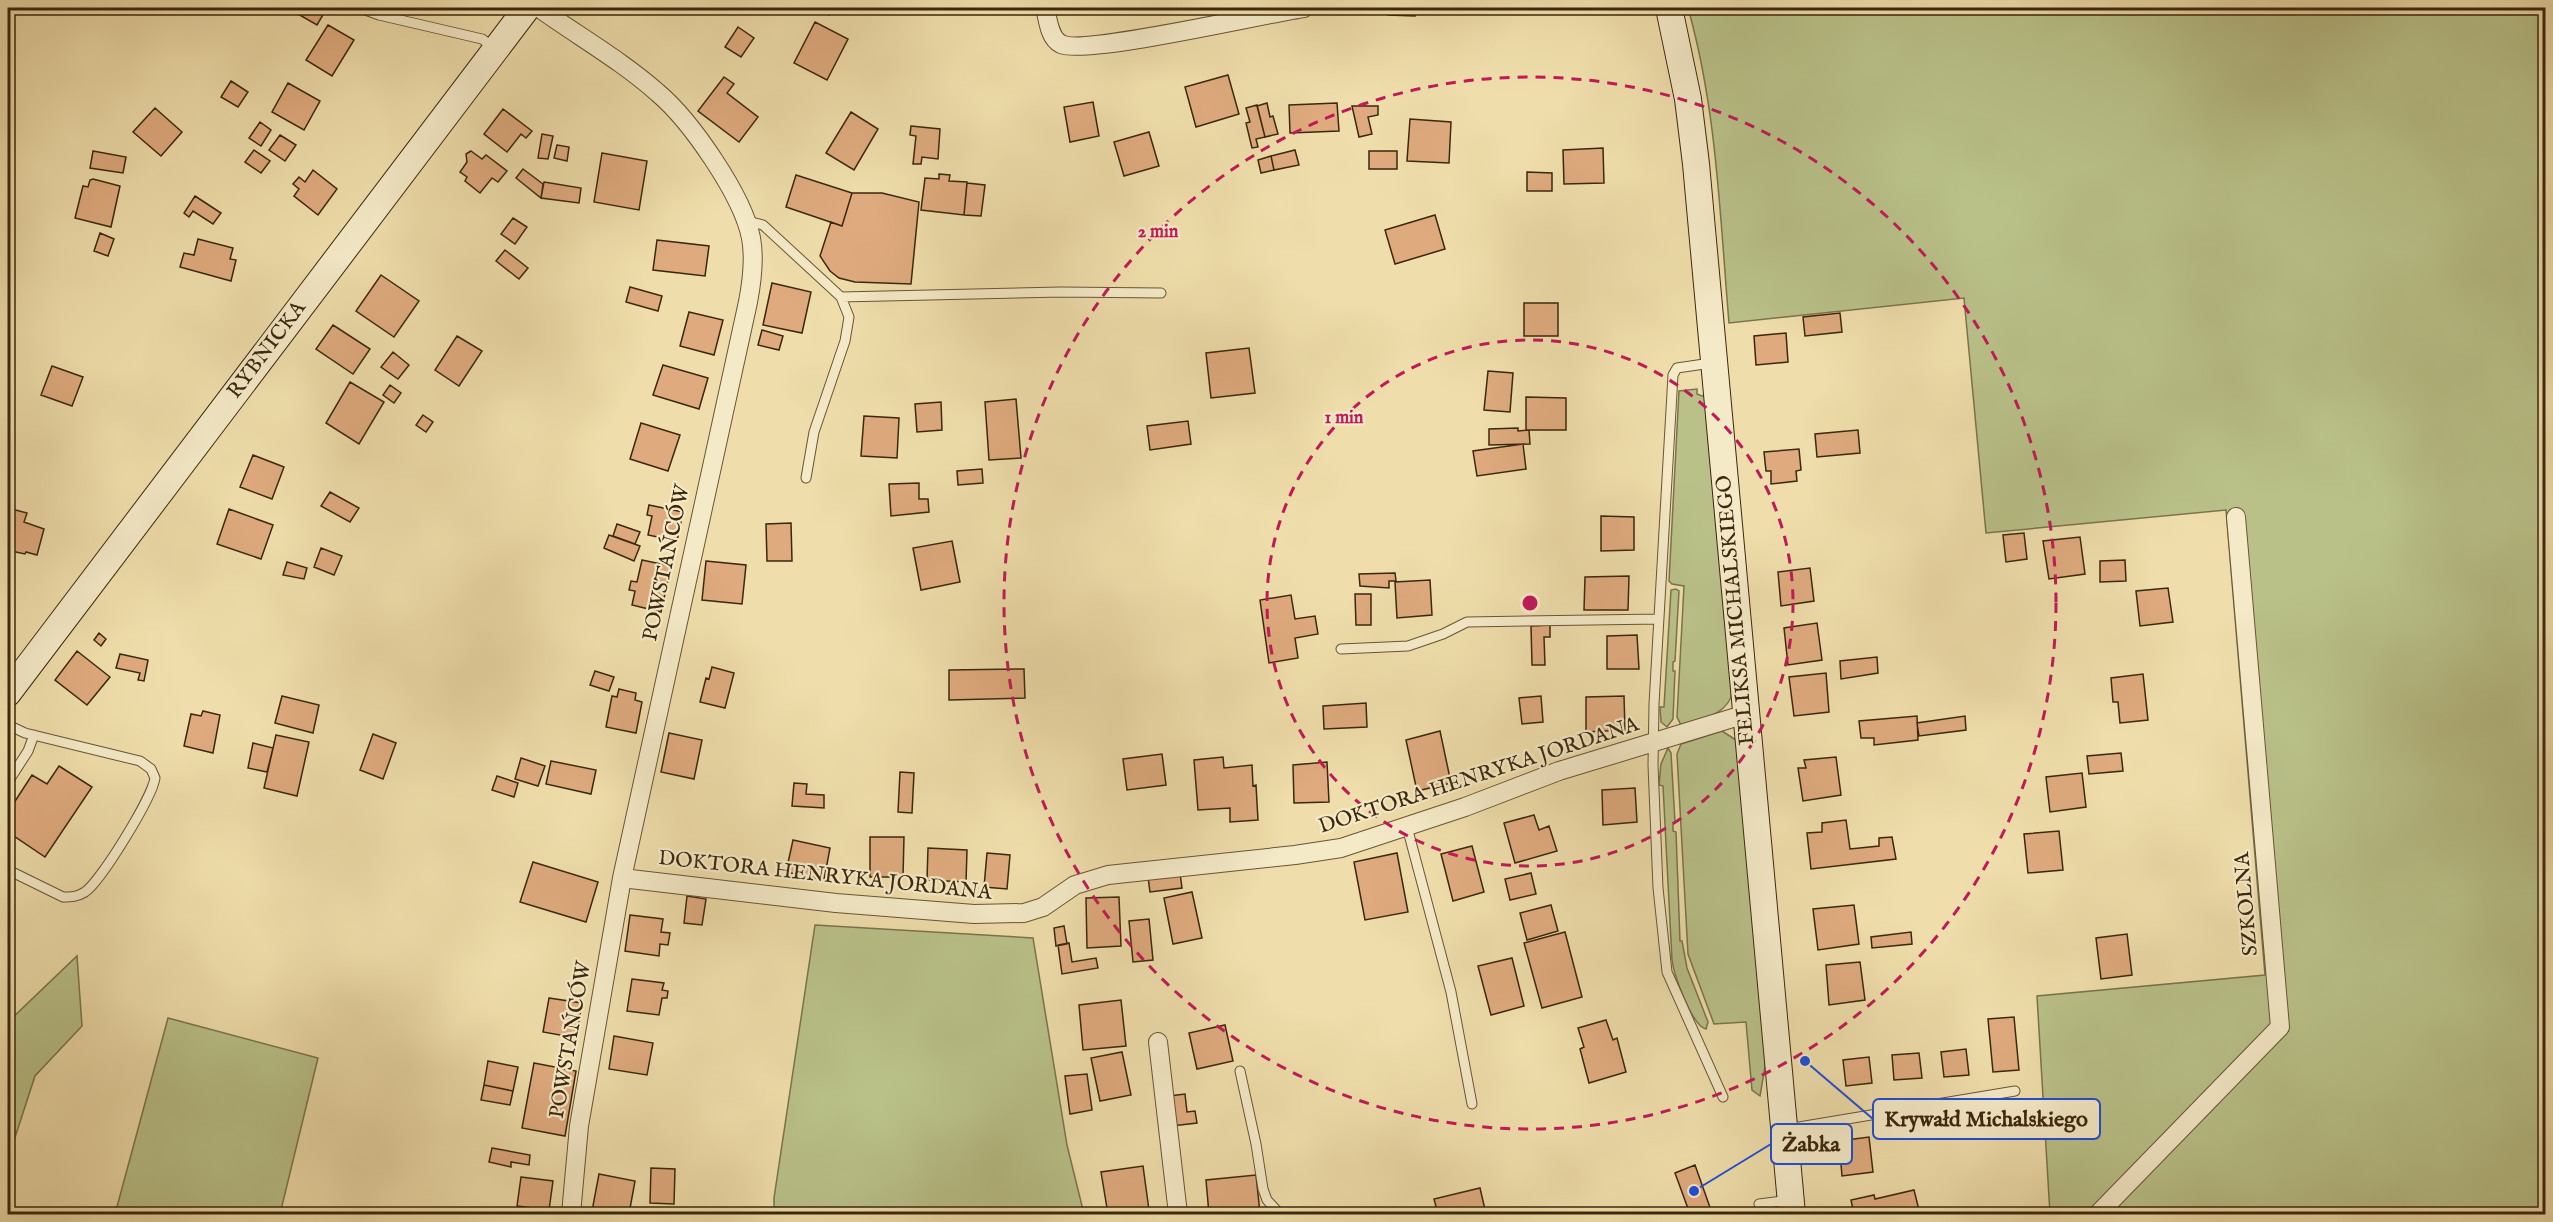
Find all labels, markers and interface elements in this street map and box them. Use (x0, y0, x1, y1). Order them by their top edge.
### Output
text: 2 min (1138, 221, 1179, 244)
street label: RYBNICKA (221, 295, 313, 404)
text: 1 min (1325, 407, 1364, 430)
street label: FELIKSA MICHALSKIEGO (1711, 474, 1761, 746)
street label: POWSTAŃCÓW (636, 481, 697, 644)
centre of rings (1520, 593, 1540, 613)
street label: DOKTORA HENRYKA JORDANA (1315, 711, 1643, 841)
street label: DOKTORA HENRYKA JORDANA (657, 845, 994, 907)
street label: SZKOLNA (2229, 850, 2265, 957)
street label: POWSTAŃCÓW (543, 958, 598, 1121)
callout: Krywałd Michalskiego (1873, 1099, 2100, 1139)
text: Krywałd Michalskiego (1884, 1106, 2088, 1134)
callout: Żabka (1771, 1124, 1852, 1164)
text: Żabka (1782, 1131, 1840, 1159)

